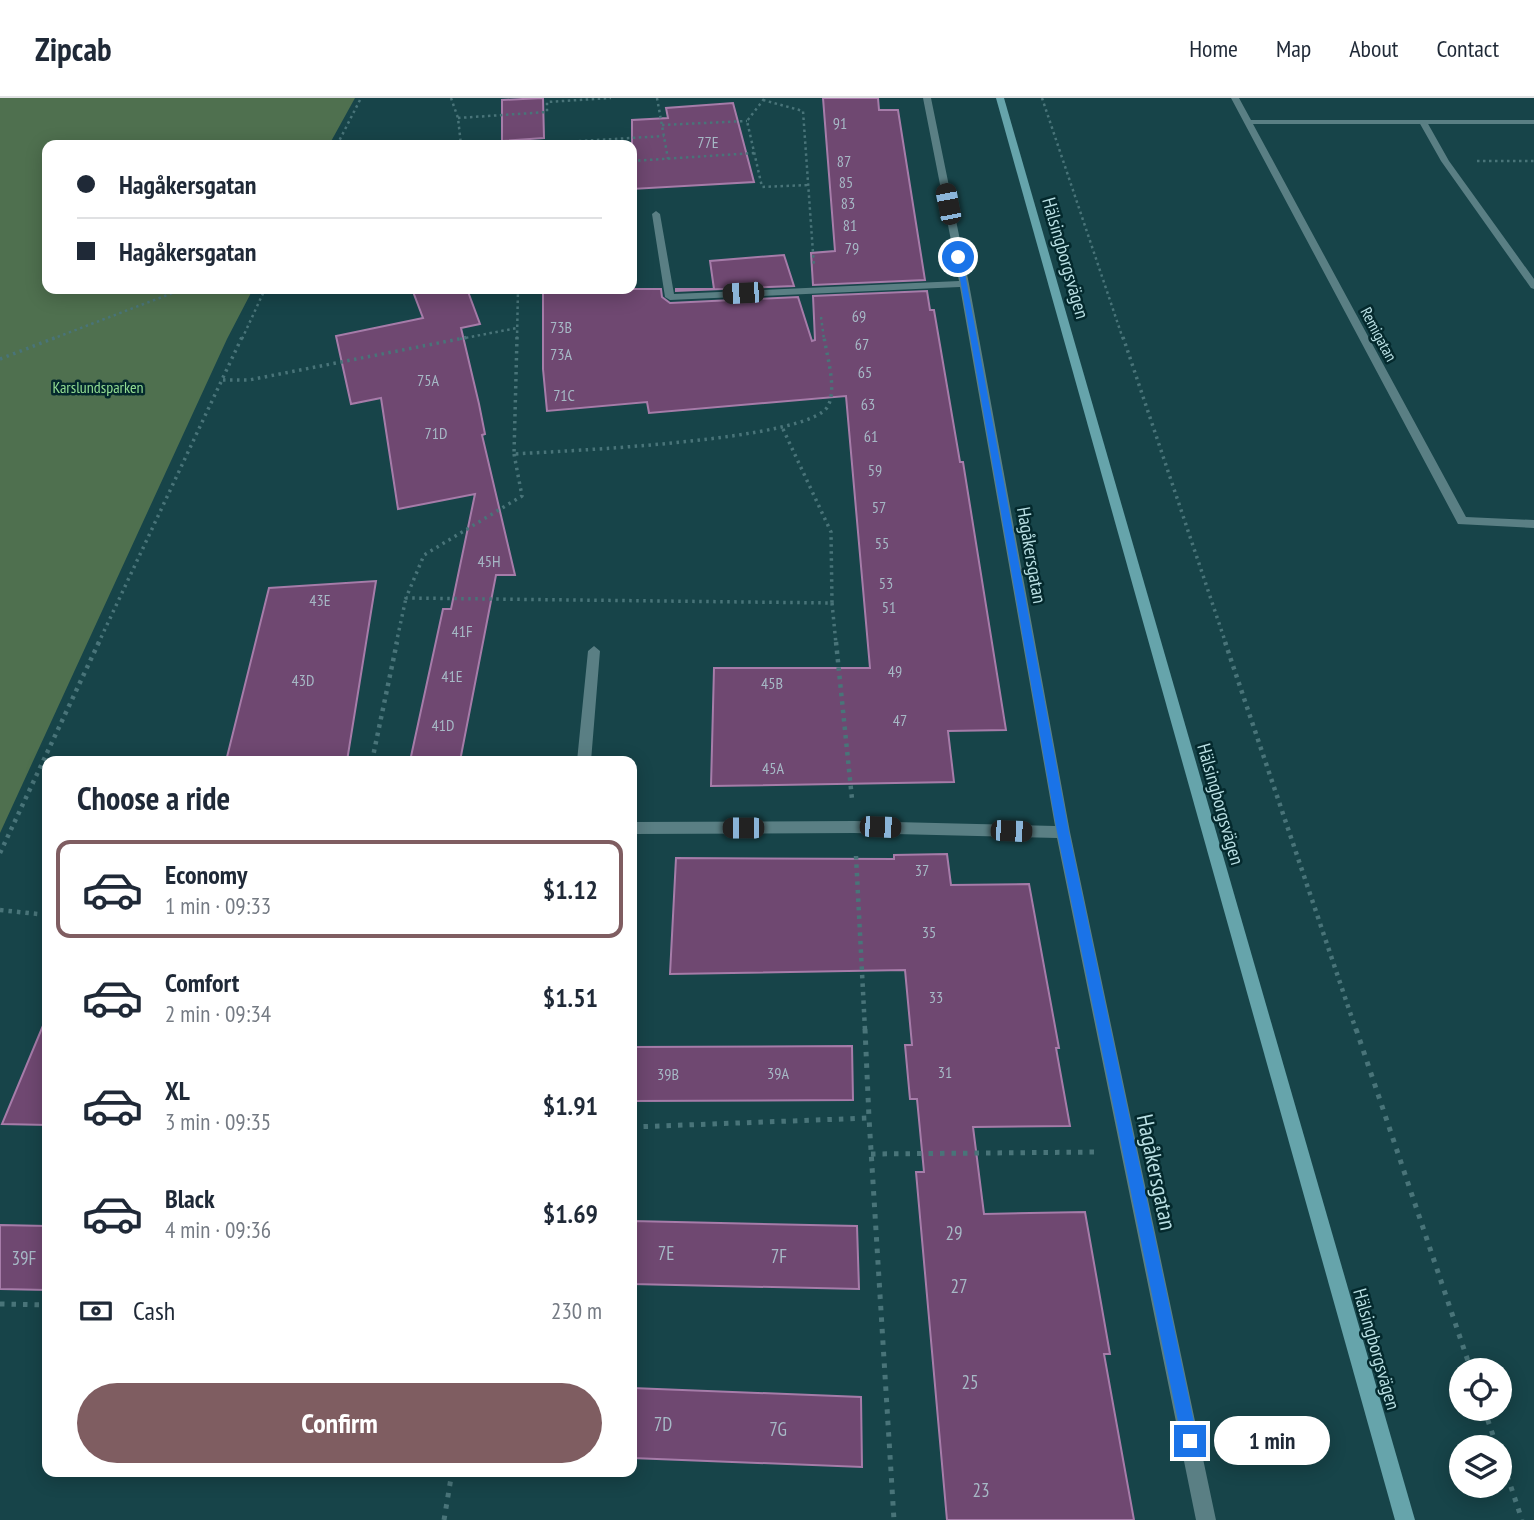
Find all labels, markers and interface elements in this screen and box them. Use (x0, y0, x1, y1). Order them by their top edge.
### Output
text: Zipcab (35, 27, 112, 70)
text: Home (1189, 33, 1238, 64)
text: Map (1276, 33, 1311, 64)
text: About (1349, 33, 1398, 64)
text: Contact (1436, 33, 1499, 64)
house number: 91 (833, 113, 847, 133)
house number: 77E (697, 132, 719, 152)
house number: 87 (837, 151, 851, 171)
text: Hagåkersgatan (119, 168, 256, 201)
house number: 85 (839, 172, 853, 192)
car (934, 181, 963, 227)
house number: 83 (841, 193, 855, 213)
street label: Hälsingborgsvägen (1037, 195, 1095, 321)
house number: 81 (843, 215, 857, 235)
text: Hagåkersgatan (119, 235, 256, 268)
house number: 79 (845, 238, 859, 258)
route start (942, 241, 974, 273)
car (722, 281, 765, 305)
street label: Remigatan (1356, 303, 1402, 365)
house number: 69 (852, 306, 866, 326)
house number: 73B (550, 317, 572, 337)
house number: 67 (855, 334, 869, 354)
house number: 73A (550, 344, 572, 364)
house number: 65 (858, 362, 872, 382)
house number: 75A (417, 370, 439, 390)
park label: Karslundsparken (52, 377, 144, 397)
house number: 71C (553, 385, 575, 405)
house number: 63 (861, 394, 875, 414)
house number: 71D (425, 423, 447, 443)
house number: 61 (864, 426, 878, 446)
house number: 59 (868, 460, 882, 480)
house number: 57 (872, 497, 886, 517)
street label: Hagåkersgatan (1012, 505, 1052, 605)
house number: 55 (875, 533, 889, 553)
house number: 45H (478, 551, 500, 571)
house number: 53 (879, 573, 893, 593)
house number: 43E (309, 590, 331, 610)
house number: 51 (882, 597, 896, 617)
house number: 41F (451, 621, 473, 641)
house number: 49 (888, 661, 902, 681)
house number: 41E (441, 666, 463, 686)
house number: 43D (292, 670, 314, 690)
house number: 45B (761, 673, 783, 693)
house number: 47 (893, 710, 907, 730)
house number: 41D (432, 715, 454, 735)
street label: Hälsingborgsvägen (1192, 741, 1250, 867)
house number: 45A (762, 758, 784, 778)
text: Choose a ride (77, 777, 230, 819)
car (859, 816, 902, 838)
car (723, 818, 765, 839)
car (990, 820, 1033, 842)
icon: car (81, 858, 144, 921)
text: Economy (165, 858, 247, 891)
house number: 37 (915, 860, 929, 880)
text: $1.12 (543, 873, 598, 906)
text: 1 min · 09:33 (165, 891, 271, 920)
house number: 35 (922, 922, 936, 942)
icon: car (81, 966, 144, 1029)
text: Comfort (165, 966, 239, 999)
text: $1.51 (543, 981, 598, 1014)
house number: 33 (929, 987, 943, 1007)
text: 2 min · 09:34 (165, 999, 271, 1028)
house number: 31 (938, 1062, 952, 1082)
house number: 39A (767, 1063, 789, 1083)
house number: 39B (657, 1064, 679, 1084)
icon: car (81, 1074, 144, 1137)
text: XL (165, 1074, 190, 1107)
text: $1.91 (543, 1089, 598, 1122)
text: 3 min · 09:35 (165, 1107, 271, 1136)
street label: Hagåkersgatan (1131, 1111, 1183, 1233)
icon: car (81, 1182, 144, 1245)
text: Black (165, 1182, 215, 1215)
text: $1.69 (543, 1197, 598, 1230)
text: 4 min · 09:36 (165, 1215, 271, 1244)
house number: 29 (945, 1221, 963, 1245)
house number: 7E (658, 1241, 674, 1265)
house number: 7F (771, 1244, 787, 1268)
house number: 39F (12, 1246, 37, 1270)
house number: 27 (950, 1274, 968, 1298)
street label: Hälsingborgsvägen (1348, 1286, 1406, 1412)
icon: cash (77, 1292, 115, 1330)
text: Cash (133, 1294, 175, 1327)
text: 230 m (551, 1296, 602, 1325)
map controls (1449, 1358, 1512, 1498)
button: locate (1449, 1358, 1512, 1421)
house number: 25 (961, 1370, 979, 1394)
button: Confirm (77, 1383, 602, 1463)
house number: 7D (654, 1412, 672, 1436)
callout: 1 min (1214, 1416, 1330, 1466)
house number: 7G (769, 1417, 787, 1441)
route end (1174, 1425, 1206, 1457)
text: 1 min (1249, 1426, 1295, 1455)
button: layers (1449, 1435, 1512, 1498)
house number: 23 (972, 1478, 990, 1502)

